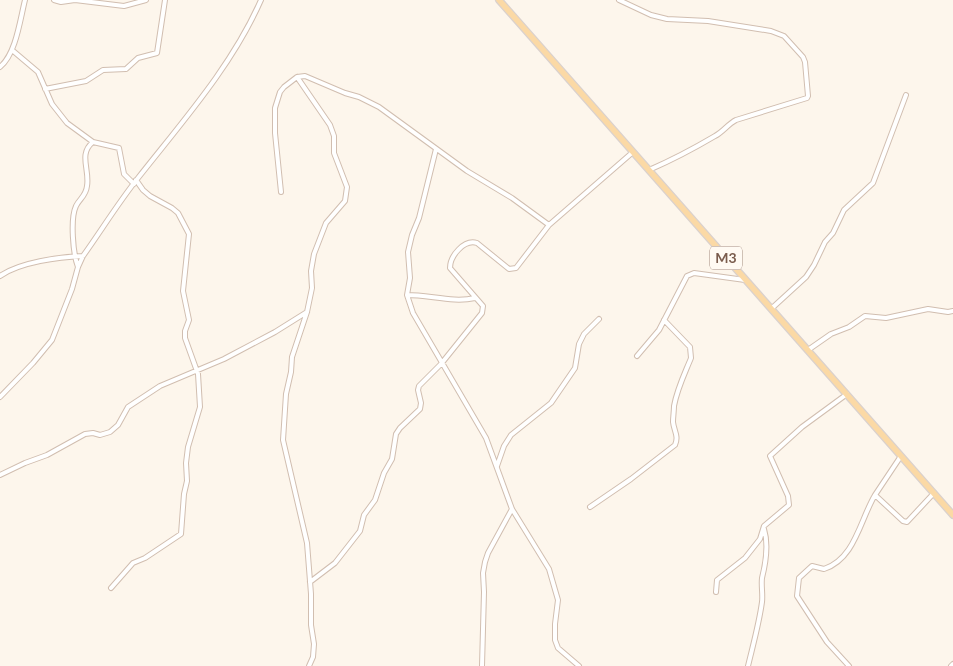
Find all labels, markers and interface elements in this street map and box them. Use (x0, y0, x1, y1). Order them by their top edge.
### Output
road number: M3 (710, 247, 742, 270)

